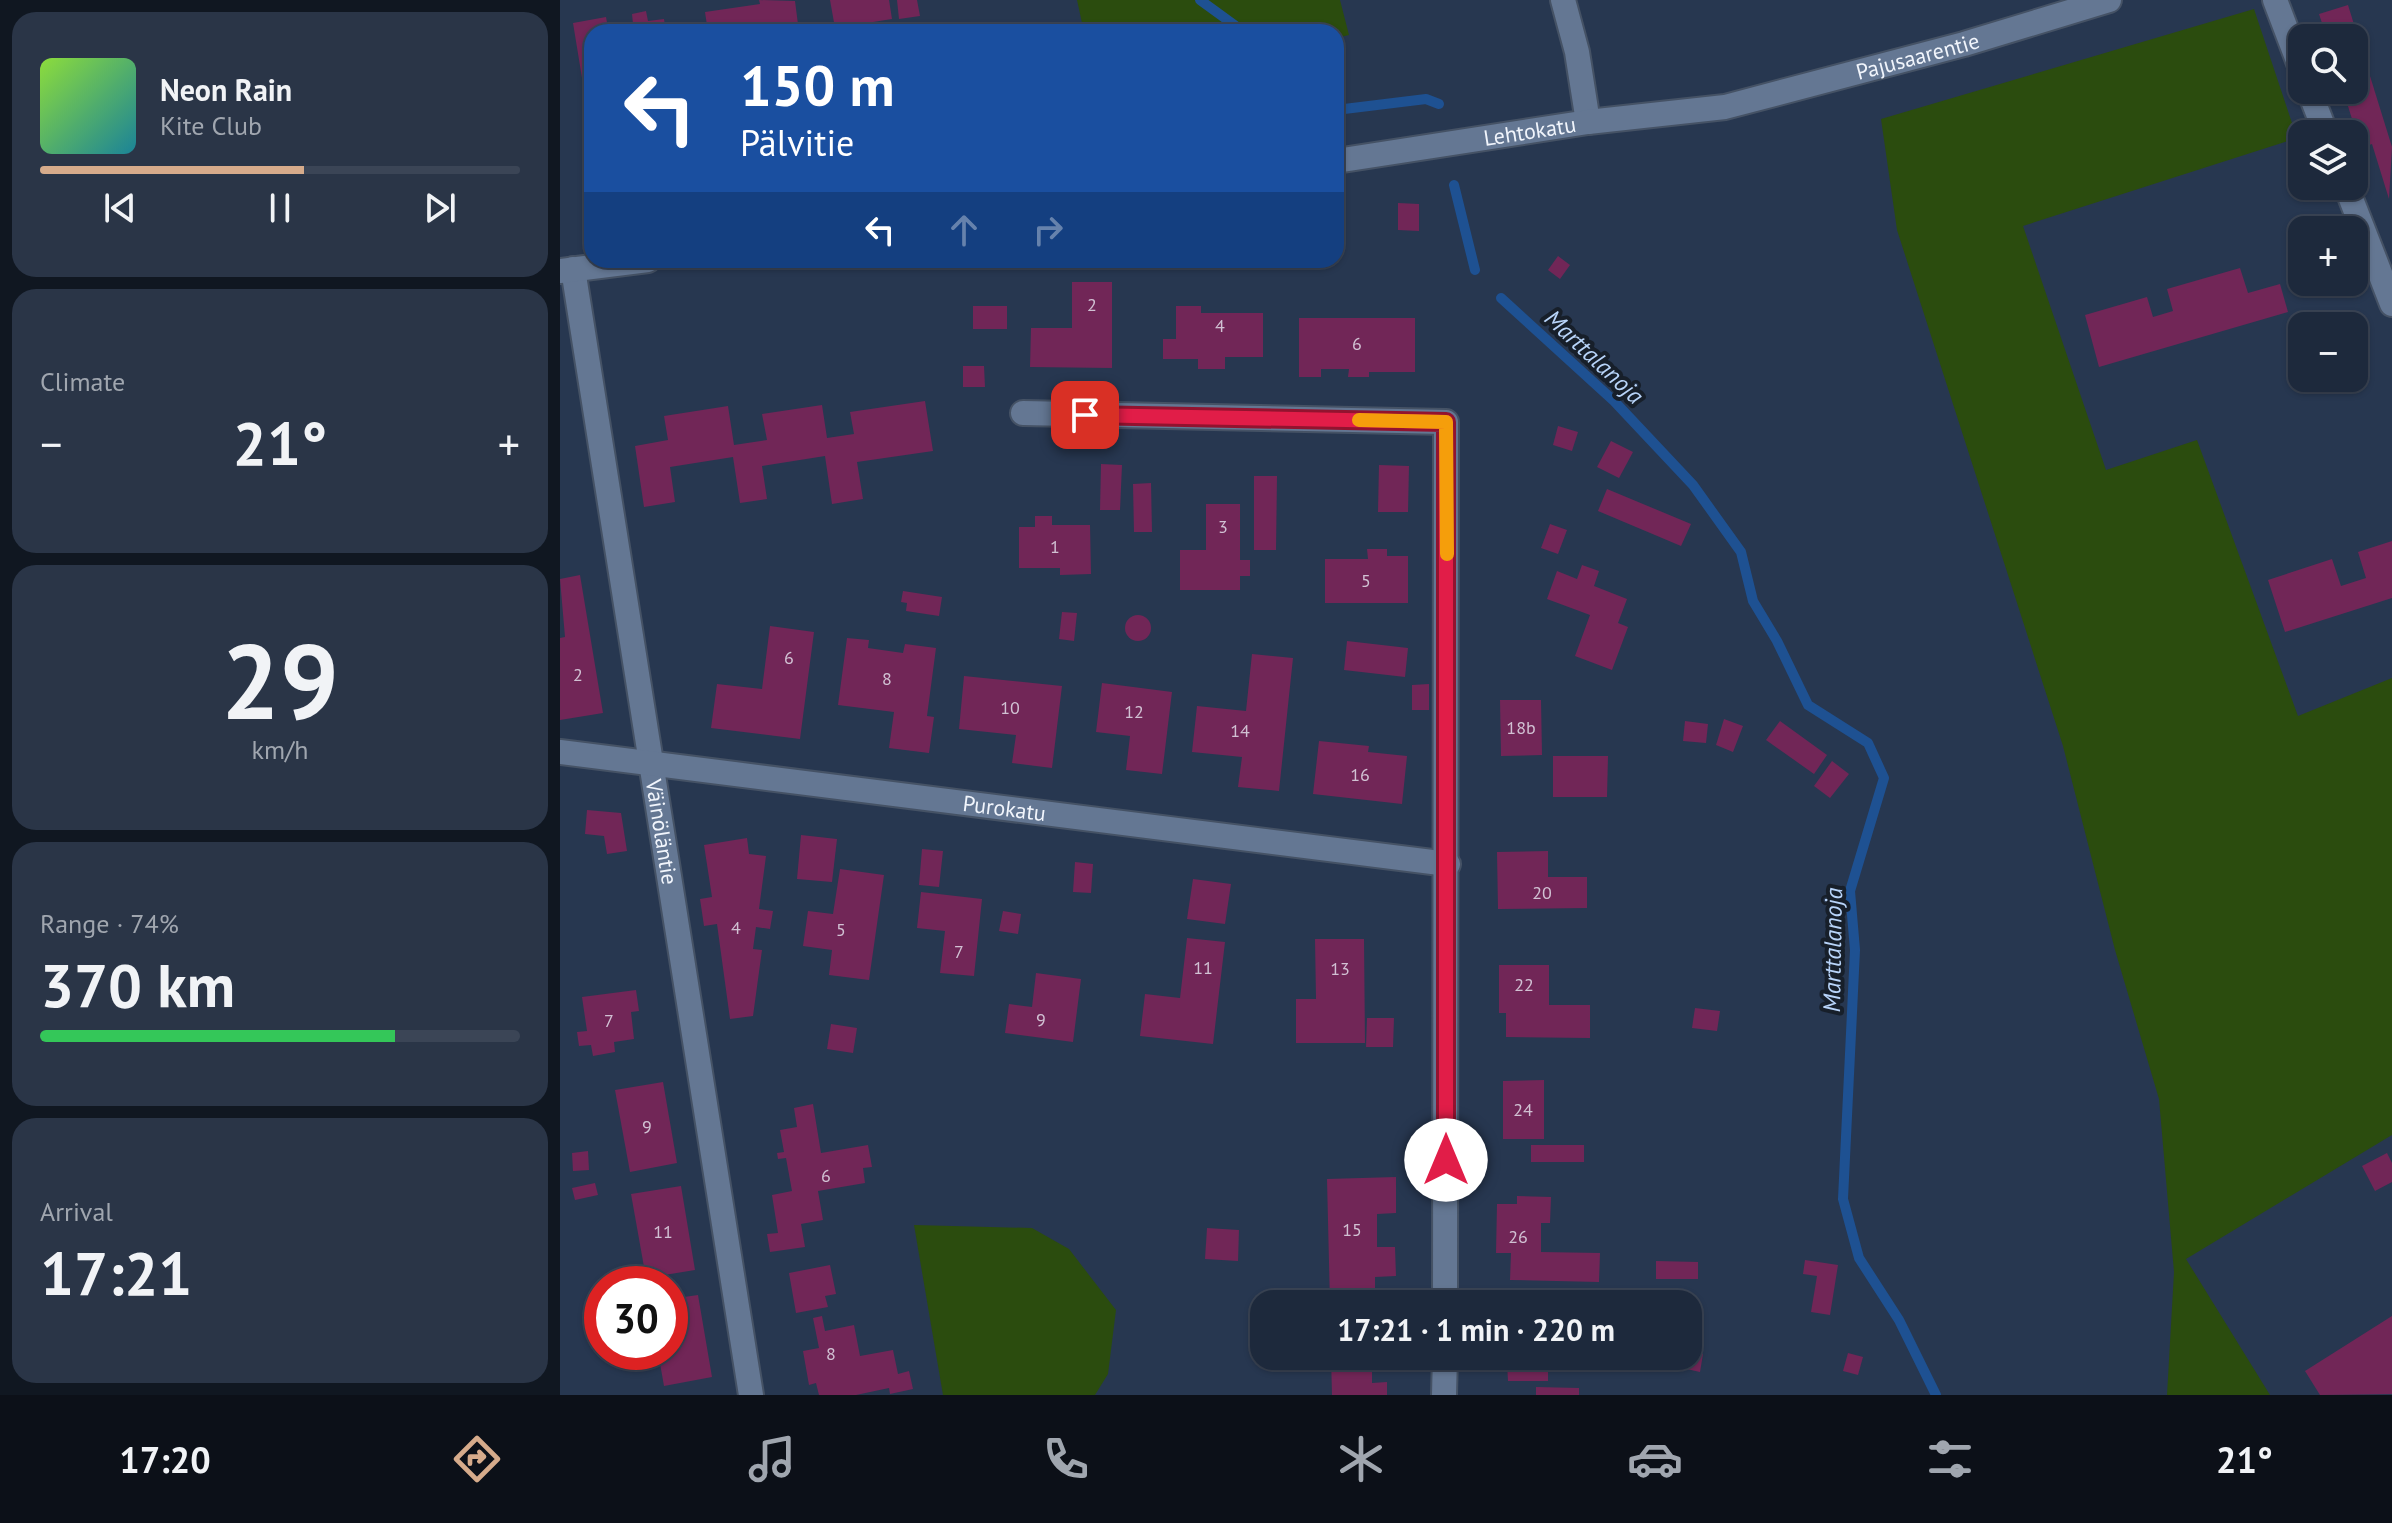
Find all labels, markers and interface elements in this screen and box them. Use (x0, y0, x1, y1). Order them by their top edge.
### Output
map controls (2288, 24, 2368, 392)
button: search (2288, 24, 2368, 104)
street label: Pajusaarentie (1853, 26, 1983, 86)
text: 150 m (740, 49, 895, 121)
icon: left (608, 56, 712, 160)
text: Neon Rain (160, 70, 292, 109)
text: Kite Club (160, 109, 262, 142)
street label: Lehtokatu (1482, 110, 1578, 152)
text: Pälvitie (740, 119, 854, 166)
button: layers (2288, 120, 2368, 200)
icon: previous (98, 186, 142, 230)
icon: pause (258, 186, 302, 230)
icon: next (418, 186, 462, 230)
icon: left (858, 208, 902, 252)
icon: ahead (942, 208, 986, 252)
icon: right (1026, 208, 1070, 252)
button: + (2288, 216, 2368, 296)
house number: 2 (1087, 293, 1097, 316)
water label: Marttalanoja (1538, 303, 1651, 411)
button: − (2288, 312, 2368, 392)
house number: 4 (1215, 314, 1225, 337)
house number: 6 (1352, 332, 1362, 355)
text: Climate (40, 365, 125, 398)
pin (1051, 381, 1119, 449)
icon: arrive (1063, 393, 1107, 437)
text: 21° (233, 404, 327, 482)
text: − (40, 415, 62, 472)
text: + (498, 415, 520, 472)
house number: 3 (1218, 515, 1228, 538)
house number: 1 (1050, 535, 1060, 558)
house number: 5 (1361, 569, 1371, 592)
text: 29 (221, 613, 339, 748)
house number: 6 (784, 646, 794, 669)
house number: 2 (573, 663, 583, 686)
house number: 8 (882, 667, 892, 690)
house number: 10 (1000, 696, 1020, 719)
house number: 12 (1124, 700, 1144, 723)
house number: 18b (1506, 716, 1536, 739)
house number: 14 (1230, 719, 1250, 742)
text: km/h (252, 733, 309, 766)
house number: 16 (1350, 763, 1370, 786)
street label: Väinöläntie (640, 776, 684, 887)
street label: Purokatu (961, 789, 1048, 827)
house number: 20 (1532, 881, 1552, 904)
water label: Marttalanoja (1816, 887, 1849, 1013)
text: Range · 74% (40, 907, 179, 940)
house number: 4 (731, 916, 741, 939)
house number: 5 (836, 918, 846, 941)
house number: 7 (954, 940, 964, 963)
text: 370 km (40, 946, 235, 1024)
house number: 11 (1193, 956, 1213, 979)
house number: 13 (1330, 957, 1350, 980)
house number: 22 (1514, 973, 1534, 996)
house number: 9 (1036, 1008, 1046, 1031)
house number: 7 (604, 1009, 614, 1032)
house number: 24 (1513, 1098, 1533, 1121)
house number: 9 (642, 1115, 652, 1138)
position arrow (1404, 1118, 1488, 1202)
house number: 6 (821, 1164, 831, 1187)
text: Arrival (40, 1195, 113, 1228)
house number: 15 (1342, 1218, 1362, 1241)
house number: 11 (653, 1220, 673, 1243)
house number: 26 (1508, 1225, 1528, 1248)
text: 17:21 (40, 1234, 192, 1312)
speed limit sign: 30 (584, 1266, 688, 1370)
text: 17:21 · 1 min · 220 m (1337, 1310, 1615, 1349)
house number: 8 (826, 1342, 836, 1365)
icon: directions (449, 1431, 505, 1487)
icon: music (744, 1431, 800, 1487)
icon: phone (1038, 1431, 1094, 1487)
icon: climate (1333, 1431, 1389, 1487)
icon: car (1627, 1431, 1683, 1487)
icon: filters (1922, 1431, 1978, 1487)
text: 17:20 (119, 1436, 211, 1483)
text: 21° (2216, 1436, 2273, 1483)

